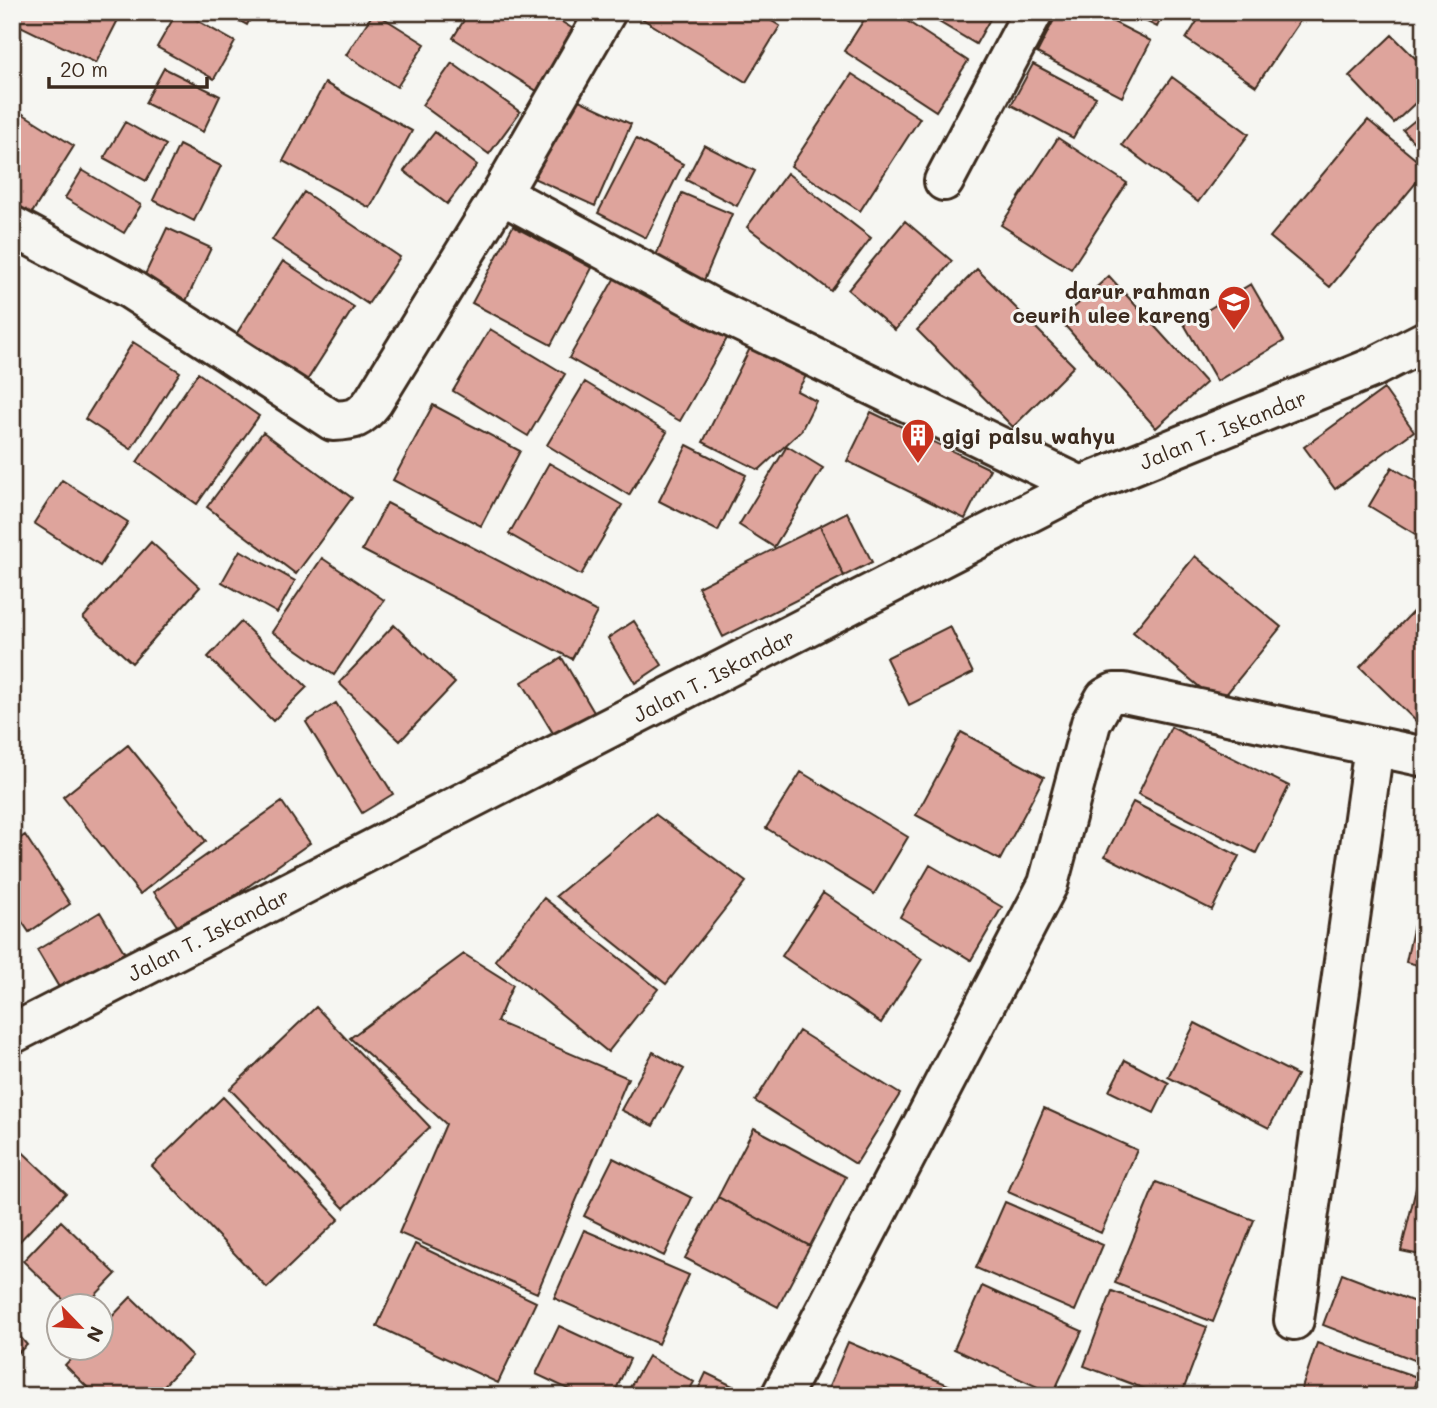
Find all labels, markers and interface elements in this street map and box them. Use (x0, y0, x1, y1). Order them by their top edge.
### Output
scale bar (49, 46, 206, 90)
text: 20 m (60, 55, 108, 82)
place label: darur rahman ceurih ulee kareng (1013, 277, 1210, 328)
school or university icon: darur rahman ceurih ulee kareng (1215, 283, 1253, 332)
street label: Jalan T. Iskandar (1135, 383, 1310, 475)
building icon: gigi palsu wahyu (899, 416, 937, 465)
place label: gigi palsu wahyu (942, 422, 1115, 450)
street label: Jalan T. Iskandar (628, 622, 799, 727)
street label: Jalan T. Iskandar (122, 881, 293, 986)
north arrow (46, 1292, 116, 1362)
text: N (81, 1323, 110, 1346)

